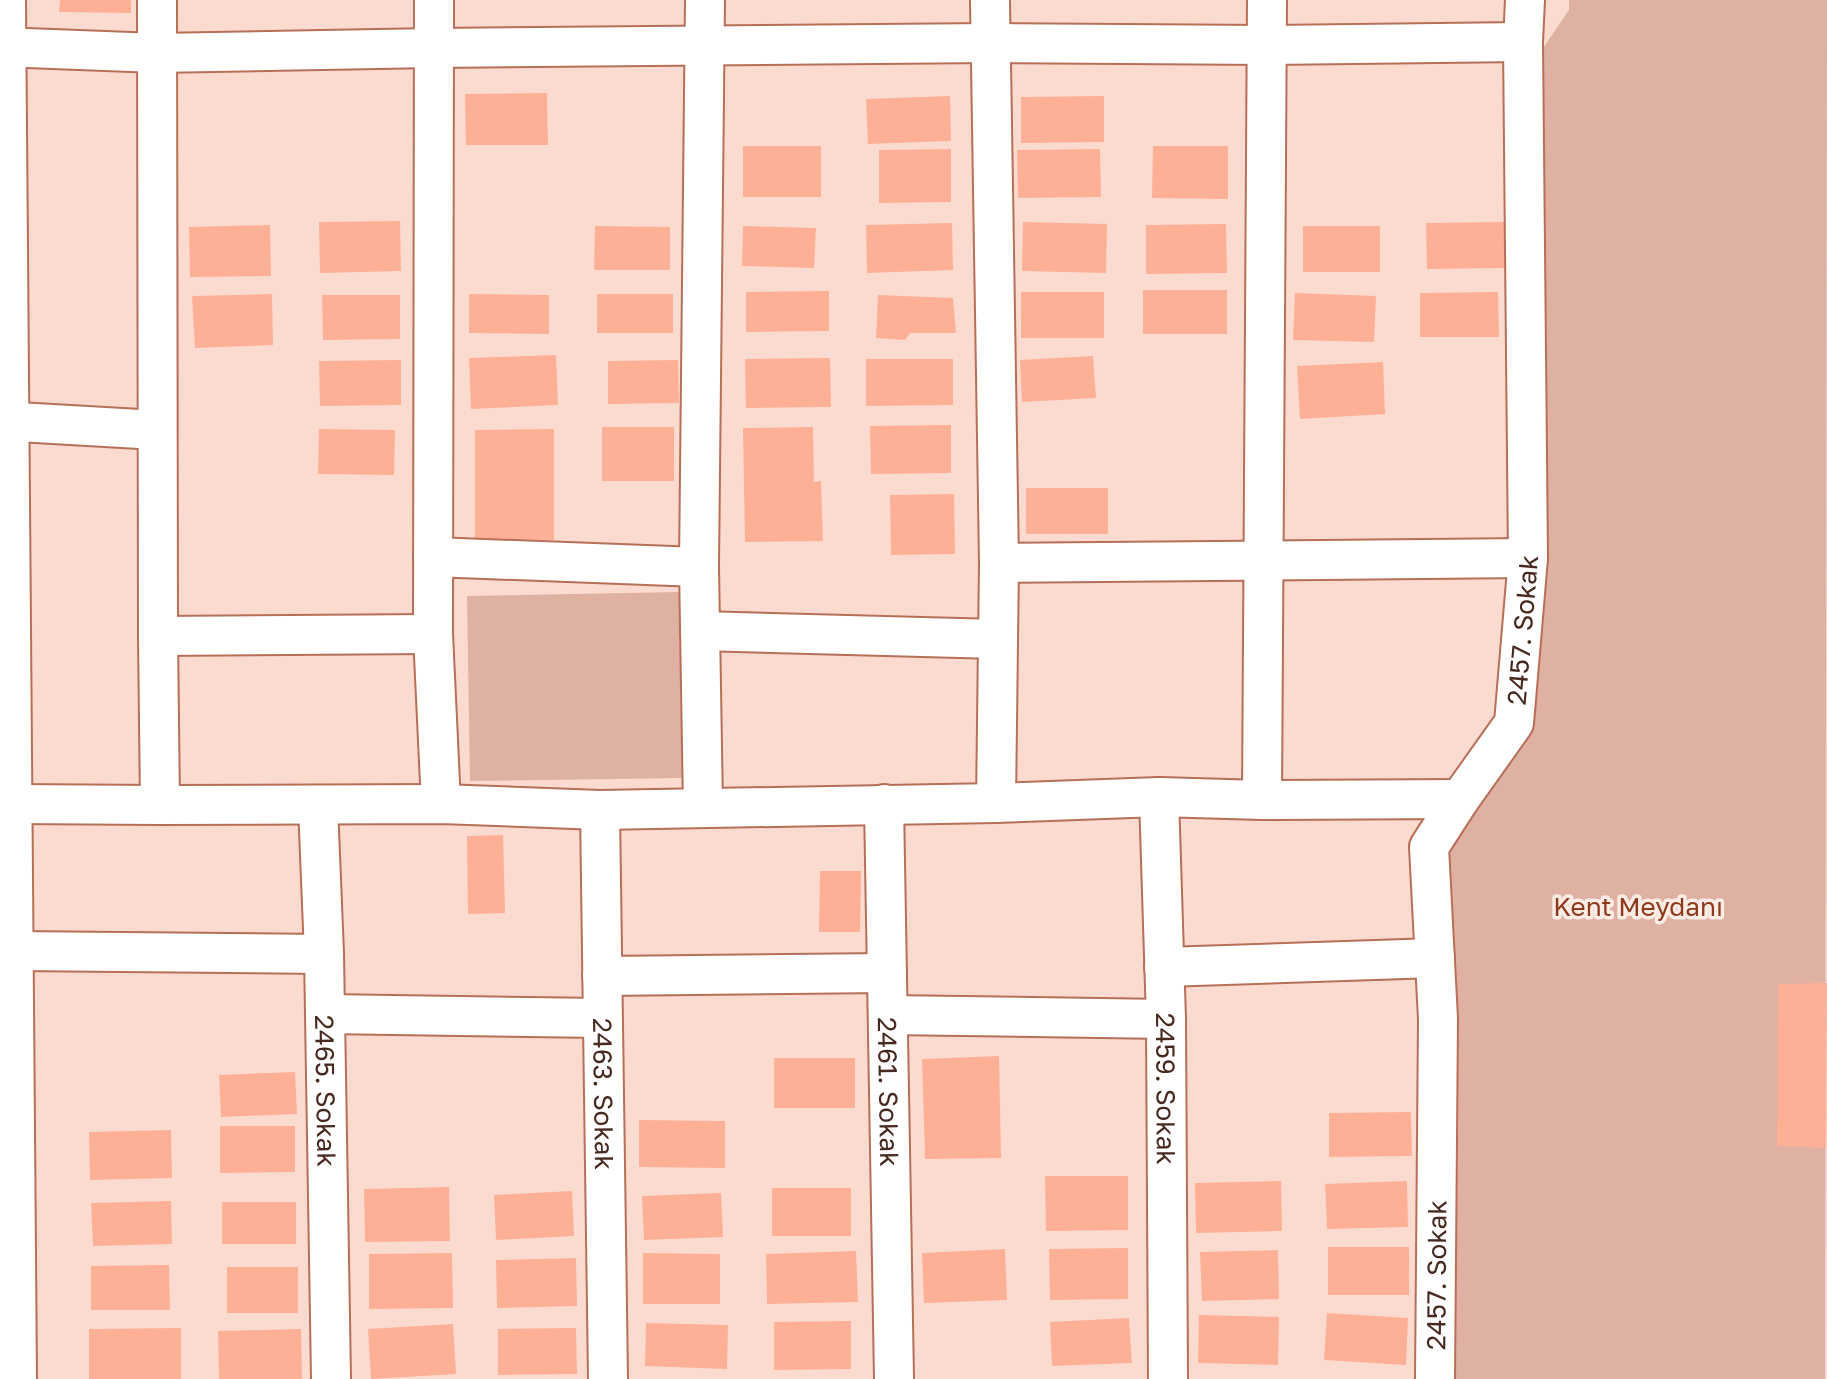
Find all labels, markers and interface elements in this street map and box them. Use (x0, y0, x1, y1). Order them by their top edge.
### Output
street label: 2457. Sokak (1500, 553, 1544, 706)
park label: Kent Meydanı (1553, 891, 1723, 922)
street label: 2459. Sokak (1150, 1013, 1182, 1165)
street label: 2465. Sokak (310, 1015, 343, 1168)
street label: 2461. Sokak (872, 1017, 906, 1167)
street label: 2463. Sokak (587, 1018, 621, 1171)
street label: 2457. Sokak (1420, 1199, 1452, 1350)

